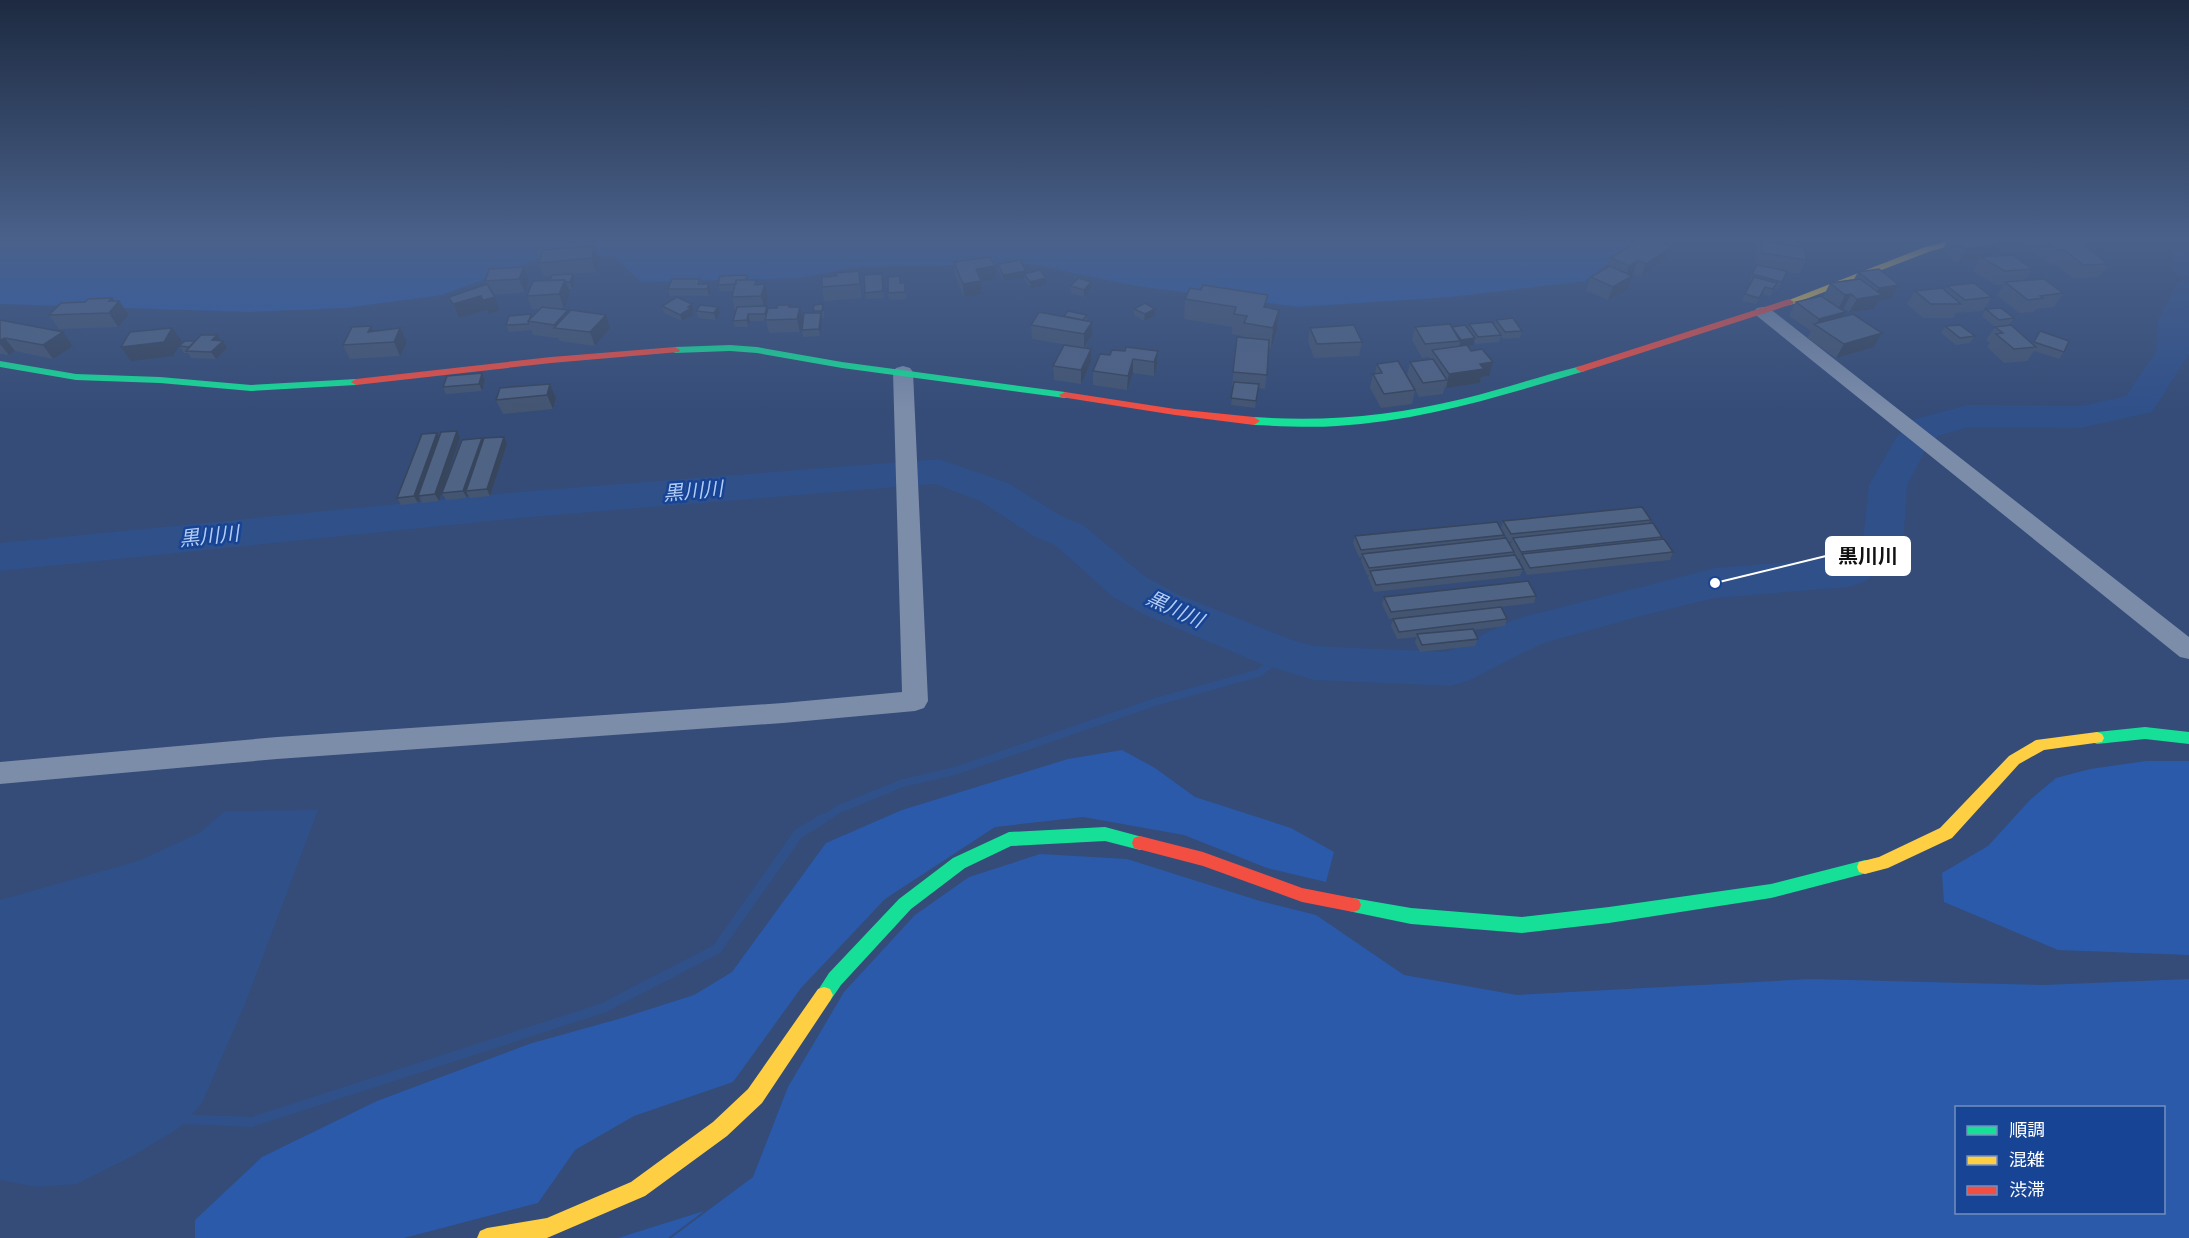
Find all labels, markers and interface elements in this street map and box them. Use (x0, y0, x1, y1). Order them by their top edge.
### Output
water label: 黒川川 (662, 476, 726, 506)
water label: 黒川川 (178, 521, 242, 551)
callout: 黒川川 (1826, 537, 1910, 575)
text: 黒川川 (1838, 544, 1898, 568)
water label: 黒川川 (1143, 585, 1209, 633)
legend (1955, 1106, 2165, 1214)
text: 順調 (2009, 1119, 2045, 1141)
text: 混雑 (2009, 1149, 2045, 1171)
text: 渋滞 (2009, 1179, 2045, 1201)

